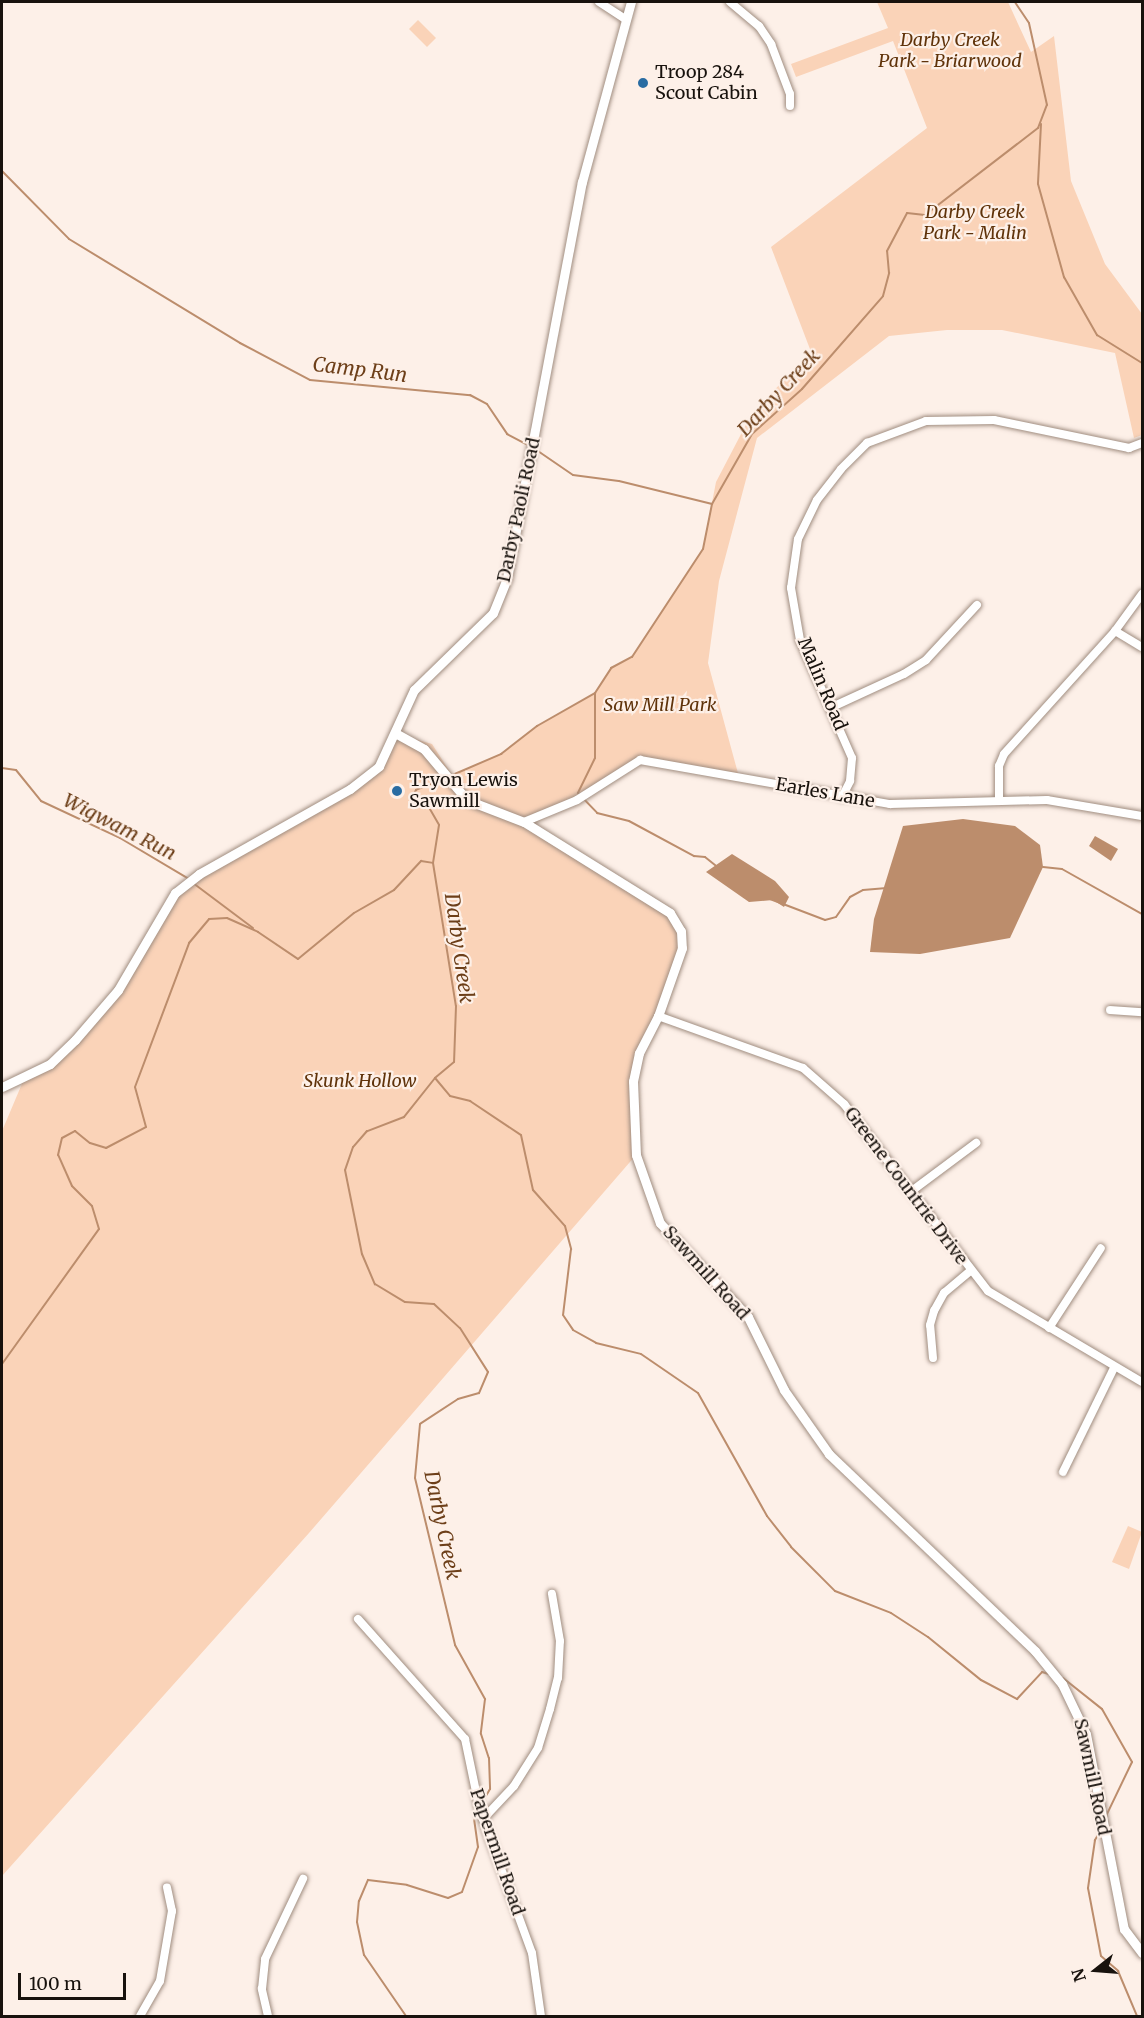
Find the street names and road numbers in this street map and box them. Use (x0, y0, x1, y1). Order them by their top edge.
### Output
street label: Darby Paoli Road (493, 436, 545, 584)
street label: Malin Road (793, 634, 851, 734)
street label: Earles Lane (774, 774, 876, 812)
street label: Greene Countrie Drive (840, 1103, 972, 1269)
street label: Sawmill Road (658, 1222, 754, 1324)
street label: Sawmill Road (1069, 1717, 1115, 1837)
street label: Papermill Road (465, 1786, 529, 1918)

